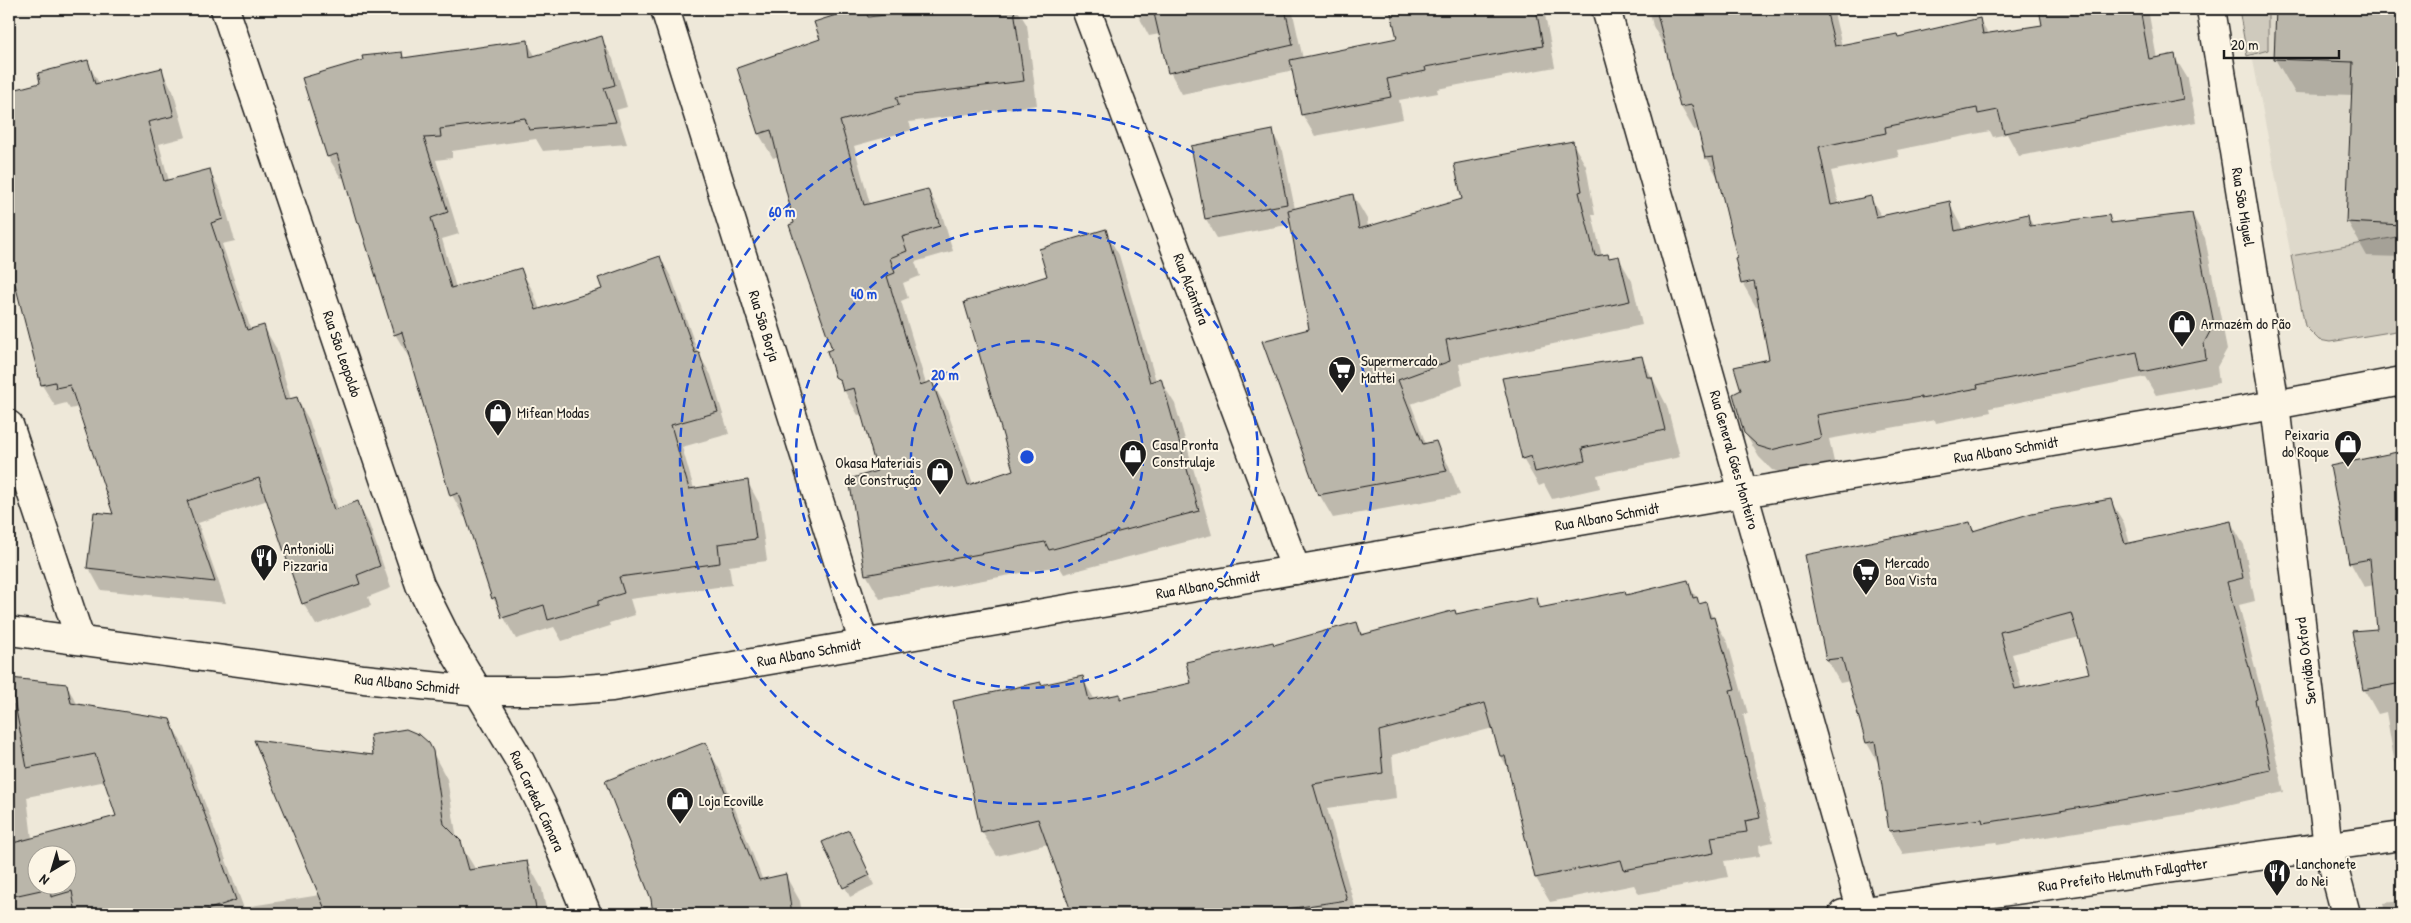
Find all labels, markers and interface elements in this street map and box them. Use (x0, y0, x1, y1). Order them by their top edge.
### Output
scale bar (2224, 28, 2338, 60)
text: 20 m (2231, 34, 2258, 55)
street label: Rua São Miguel (2227, 166, 2260, 248)
text: 60 m (769, 201, 795, 222)
street label: Rua Alcântara (1168, 250, 1215, 328)
text: 40 m (851, 283, 877, 304)
street label: Rua São Borja (744, 288, 785, 364)
street label: Rua São Leopoldo (318, 308, 367, 400)
shop icon: Armazém do Pão (2167, 309, 2197, 348)
place label: Armazém do Pão (2201, 313, 2291, 334)
place label: Supermercado Mattei (1361, 350, 1438, 388)
supermarket icon: Supermercado Mattei (1327, 355, 1357, 394)
text: 20 m (931, 364, 959, 385)
street label: Rua General Góes Monteiro (1705, 388, 1764, 532)
shop icon: Mifean Modas (483, 398, 513, 437)
place label: Mifean Modas (517, 402, 589, 423)
place label: Peixaria do Roque (2282, 424, 2329, 462)
shop icon: Peixaria do Roque (2333, 429, 2363, 468)
street label: Rua Albano Schmidt (1952, 431, 2060, 468)
place label: Casa Pronta Construlaje (1152, 434, 1218, 472)
shop icon: Casa Pronta Construlaje (1118, 439, 1148, 478)
centre of rings (1018, 448, 1036, 466)
place label: Okasa Materiais de Construção (835, 452, 921, 490)
shop icon: Okasa Materiais de Construção (925, 457, 955, 496)
street label: Rua Albano Schmidt (1553, 497, 1661, 536)
place label: Antoniolli Pizzaria (283, 538, 334, 576)
restaurant icon: Antoniolli Pizzaria (249, 543, 279, 582)
place label: Mercado Boa Vista (1885, 552, 1937, 590)
supermarket icon: Mercado Boa Vista (1851, 557, 1881, 596)
street label: Rua Albano Schmidt (1154, 565, 1262, 604)
street label: Servidão Oxford (2290, 616, 2321, 706)
street label: Rua Albano Schmidt (755, 633, 863, 672)
street label: Rua Albano Schmidt (354, 668, 461, 700)
street label: Rua Cardeal Câmara (505, 747, 570, 855)
shop icon: Loja Ecoville (665, 786, 695, 825)
place label: Loja Ecoville (699, 790, 764, 811)
north arrow (28, 846, 78, 896)
street label: Rua Prefeito Helmuth Fallgatter (2037, 852, 2209, 897)
place label: Lanchonete do Nei (2296, 853, 2356, 891)
restaurant icon: Lanchonete do Nei (2262, 858, 2292, 897)
text: N (34, 871, 52, 890)

